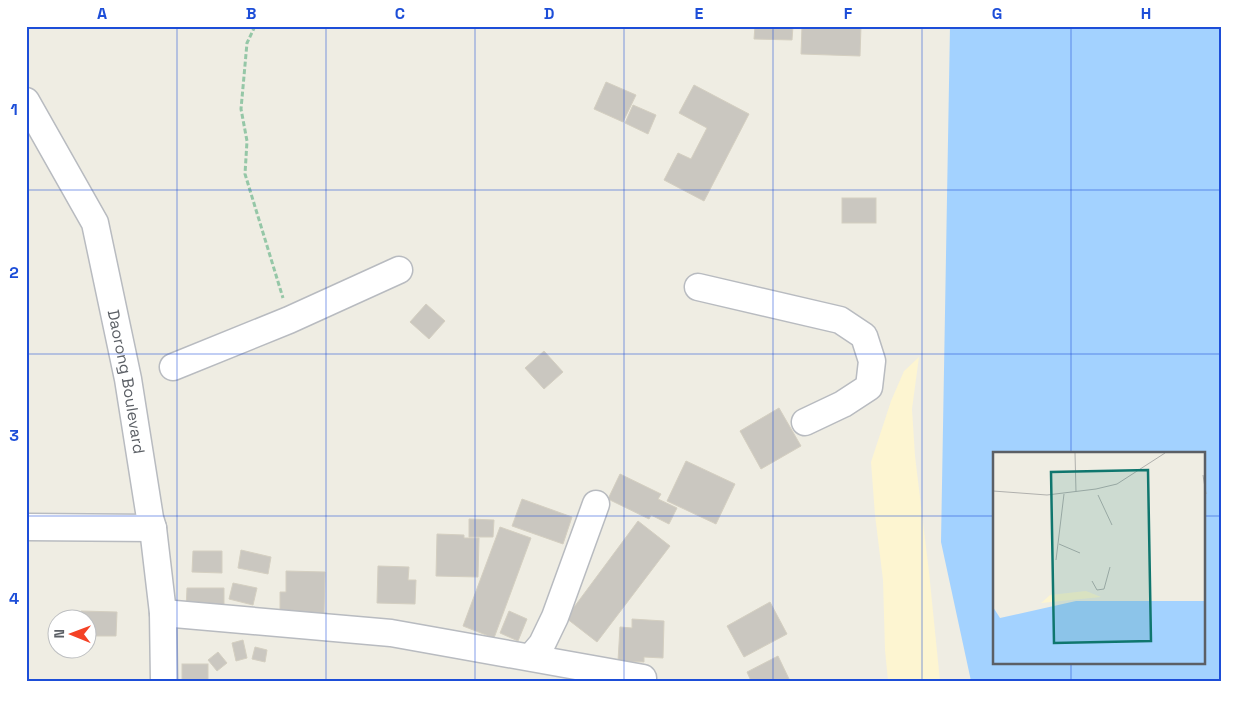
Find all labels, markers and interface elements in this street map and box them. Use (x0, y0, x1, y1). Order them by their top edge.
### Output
text: A (97, 3, 107, 24)
text: B (246, 3, 256, 24)
text: C (395, 3, 405, 24)
text: D (544, 3, 554, 24)
text: E (695, 3, 704, 24)
text: F (844, 3, 853, 24)
text: G (992, 3, 1002, 24)
text: H (1141, 3, 1151, 24)
text: 1 (10, 99, 18, 120)
text: 2 (9, 262, 19, 283)
street label: Daorong Boulevard (103, 308, 150, 455)
text: 3 (9, 425, 19, 446)
inset map (993, 452, 1206, 664)
text: 4 (9, 588, 19, 609)
north arrow (48, 610, 98, 660)
text: N (50, 629, 68, 639)

